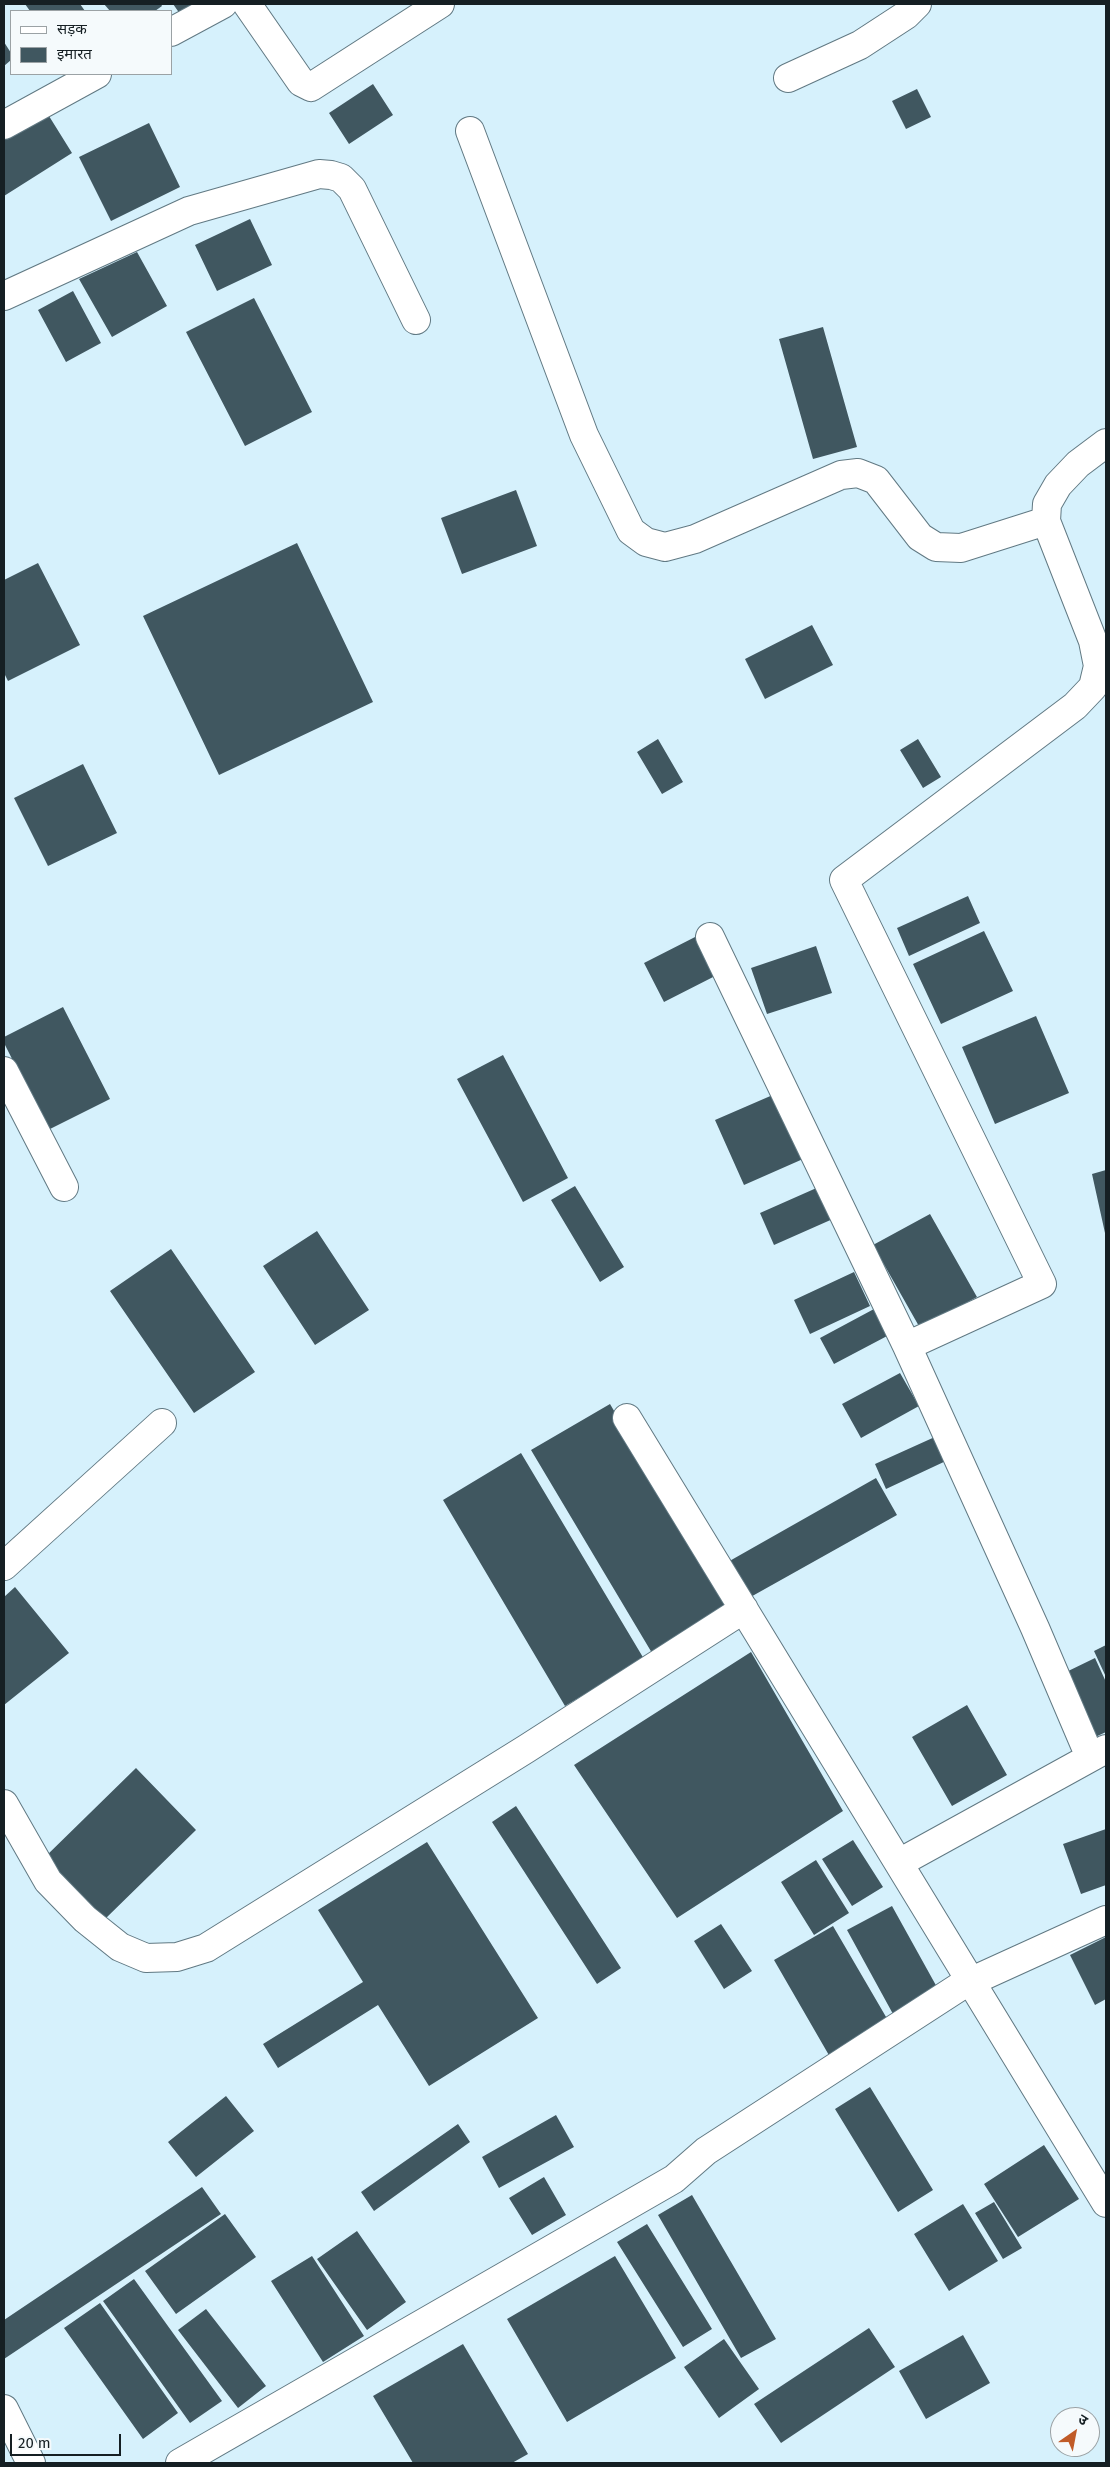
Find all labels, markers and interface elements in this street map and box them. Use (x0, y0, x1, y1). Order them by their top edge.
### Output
legend (10, 10, 172, 75)
text: सड़क (57, 20, 87, 38)
text: इमारत (57, 45, 92, 63)
north arrow (1050, 2407, 1100, 2457)
text: उ (1075, 2410, 1091, 2429)
scale bar (12, 2424, 124, 2456)
text: 20 m (18, 2434, 51, 2452)

